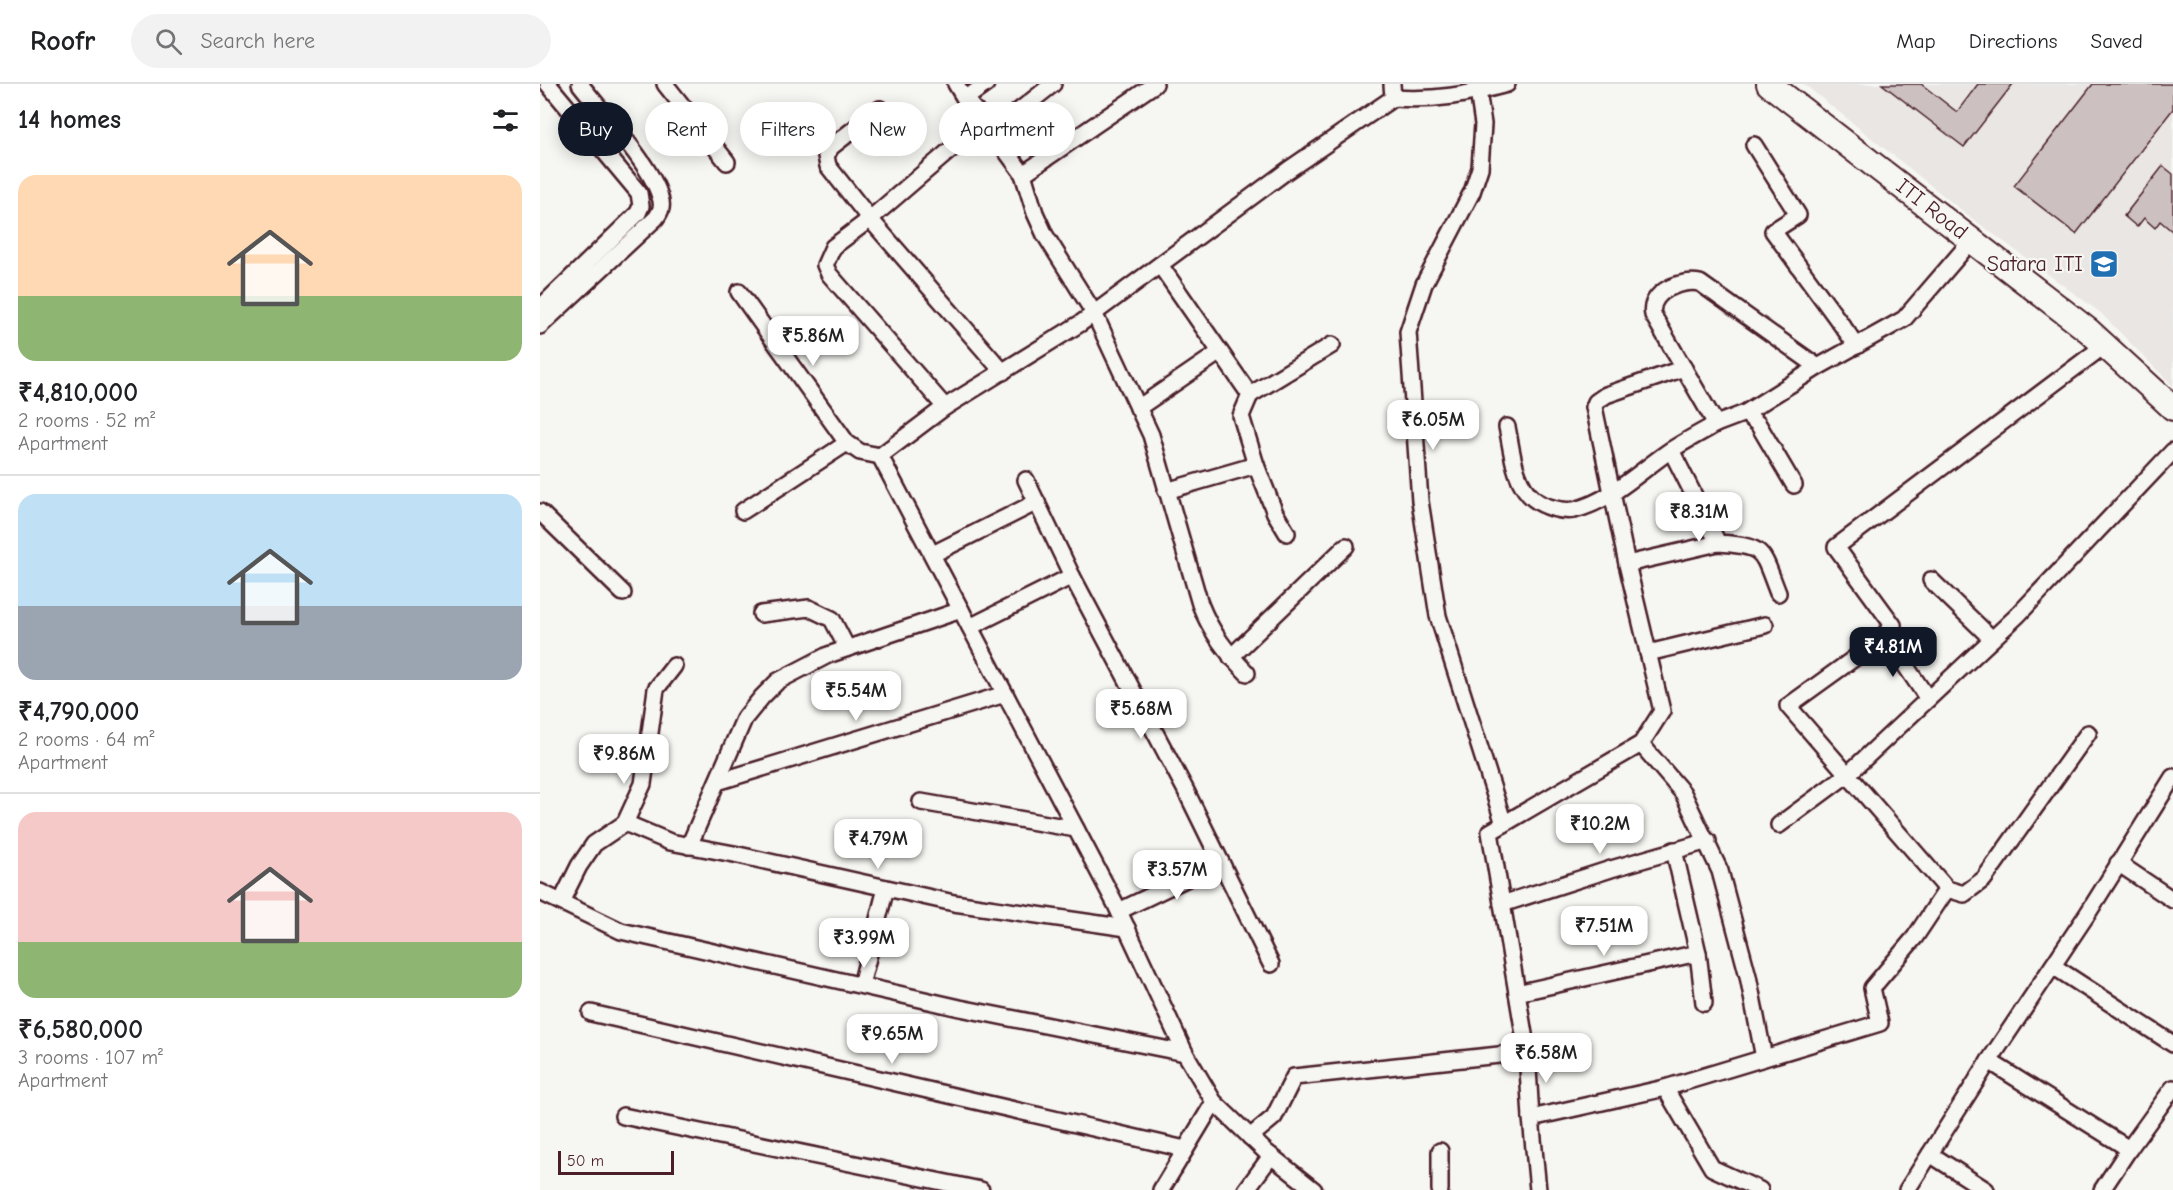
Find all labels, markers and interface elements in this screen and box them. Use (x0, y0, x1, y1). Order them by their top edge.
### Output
search box (131, 14, 551, 68)
text: Roofr (30, 25, 95, 57)
icon: search (152, 25, 185, 58)
text: Search here (200, 28, 315, 54)
text: Map (1896, 29, 1936, 53)
text: Directions (1969, 29, 2058, 53)
text: Saved (2091, 29, 2143, 53)
chip: Buy (558, 102, 633, 156)
chip: Rent (645, 102, 728, 156)
chip: Filters (740, 102, 836, 156)
chip: New (848, 102, 927, 156)
chip: Apartment (939, 102, 1075, 156)
icon: filters (489, 104, 522, 137)
text: 14 homes (18, 105, 121, 135)
street label: ITI Road (1891, 173, 1973, 245)
icon: home (216, 214, 324, 322)
school or university icon: Satara ITI (2088, 248, 2120, 280)
place label: Satara ITI (1987, 251, 2083, 277)
pin: ₹5.86M (764, 316, 862, 367)
text: ₹5.86M (782, 324, 844, 347)
text: ₹4,810,000 (18, 378, 138, 408)
pin: ₹6.05M (1384, 400, 1482, 451)
text: ₹6.05M (1401, 408, 1465, 431)
text: 2 rooms · 52 m² (18, 409, 155, 432)
text: Apartment (18, 432, 108, 455)
pin: ₹8.31M (1650, 492, 1748, 543)
text: ₹8.31M (1669, 500, 1729, 523)
icon: home (216, 533, 324, 641)
pin: ₹4.81M (1844, 627, 1942, 678)
text: ₹4.81M (1864, 635, 1922, 658)
pin: ₹5.54M (807, 671, 905, 722)
text: ₹5.54M (825, 679, 887, 702)
pin: ₹5.68M (1092, 689, 1190, 740)
text: ₹4,790,000 (18, 697, 139, 727)
text: ₹5.68M (1110, 697, 1172, 720)
text: 2 rooms · 64 m² (18, 728, 154, 751)
pin: ₹9.86M (575, 734, 673, 785)
text: ₹9.86M (593, 742, 655, 765)
text: Apartment (18, 751, 108, 774)
pin: ₹10.2M (1551, 804, 1649, 855)
text: ₹10.2M (1570, 812, 1630, 835)
pin: ₹4.79M (829, 819, 927, 870)
text: ₹4.79M (848, 827, 908, 850)
pin: ₹3.57M (1128, 850, 1226, 901)
icon: home (216, 851, 324, 959)
text: ₹3.57M (1147, 858, 1207, 881)
pin: ₹7.51M (1555, 906, 1653, 957)
text: ₹7.51M (1575, 914, 1633, 937)
pin: ₹3.99M (815, 918, 913, 969)
text: ₹3.99M (833, 926, 895, 949)
pin: ₹9.65M (843, 1014, 941, 1065)
text: ₹6,580,000 (18, 1015, 143, 1045)
text: ₹9.65M (861, 1022, 923, 1045)
pin: ₹6.58M (1497, 1033, 1595, 1084)
text: ₹6.58M (1515, 1041, 1577, 1064)
text: 3 rooms · 107 m² (18, 1046, 163, 1069)
text: Apartment (18, 1069, 108, 1092)
scale bar (558, 1148, 674, 1176)
text: 50 m (567, 1152, 604, 1170)

